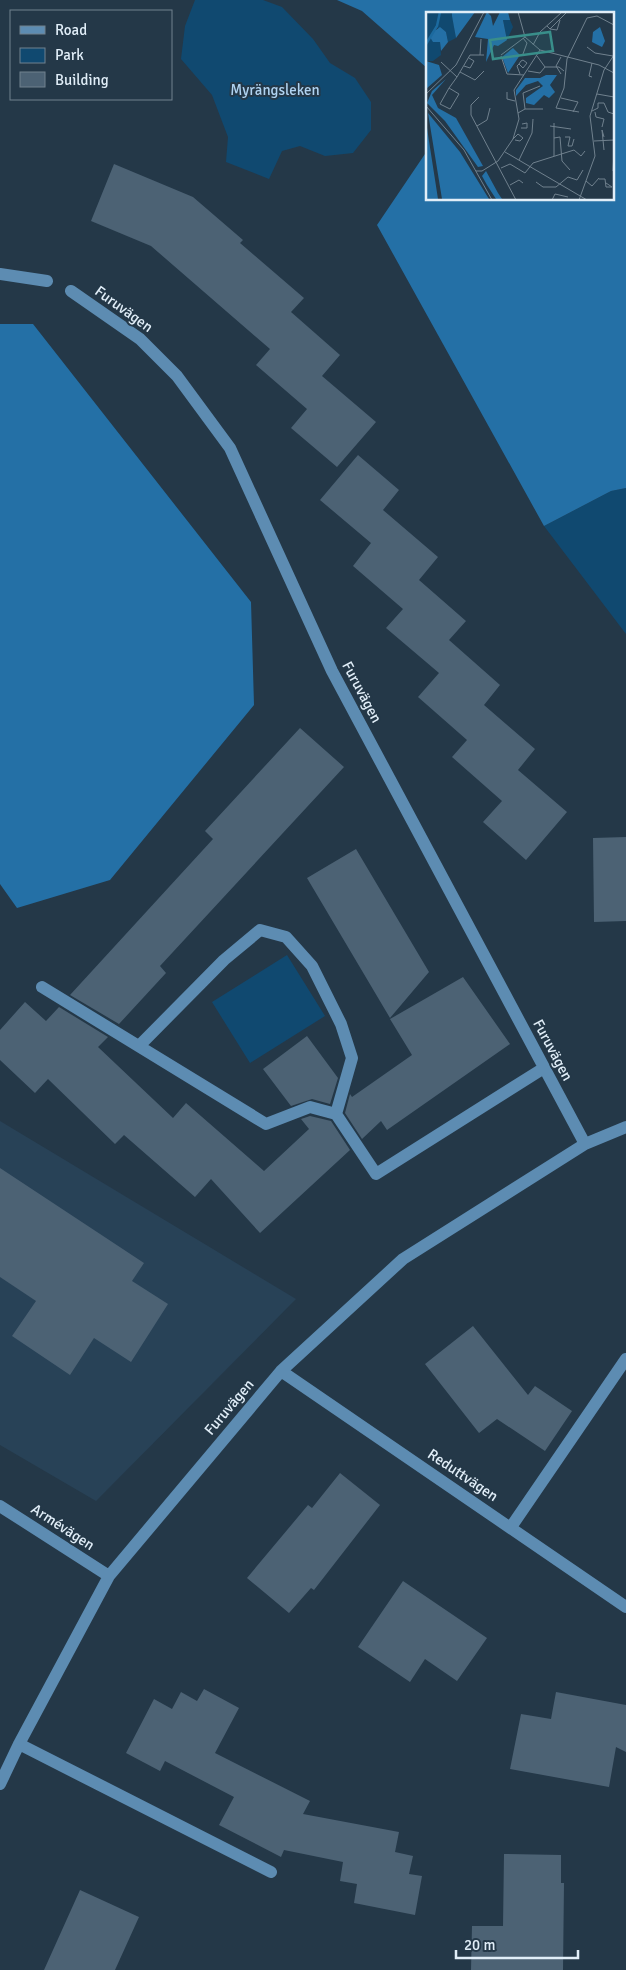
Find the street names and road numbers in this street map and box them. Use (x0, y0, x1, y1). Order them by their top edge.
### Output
street label: Furuvägen (91, 282, 157, 336)
street label: Furuvägen (338, 658, 386, 726)
street label: Furuvägen (529, 1016, 577, 1084)
street label: Furuvägen (200, 1375, 258, 1439)
street label: Reduttvägen (424, 1445, 502, 1505)
street label: Armévägen (28, 1500, 98, 1554)

